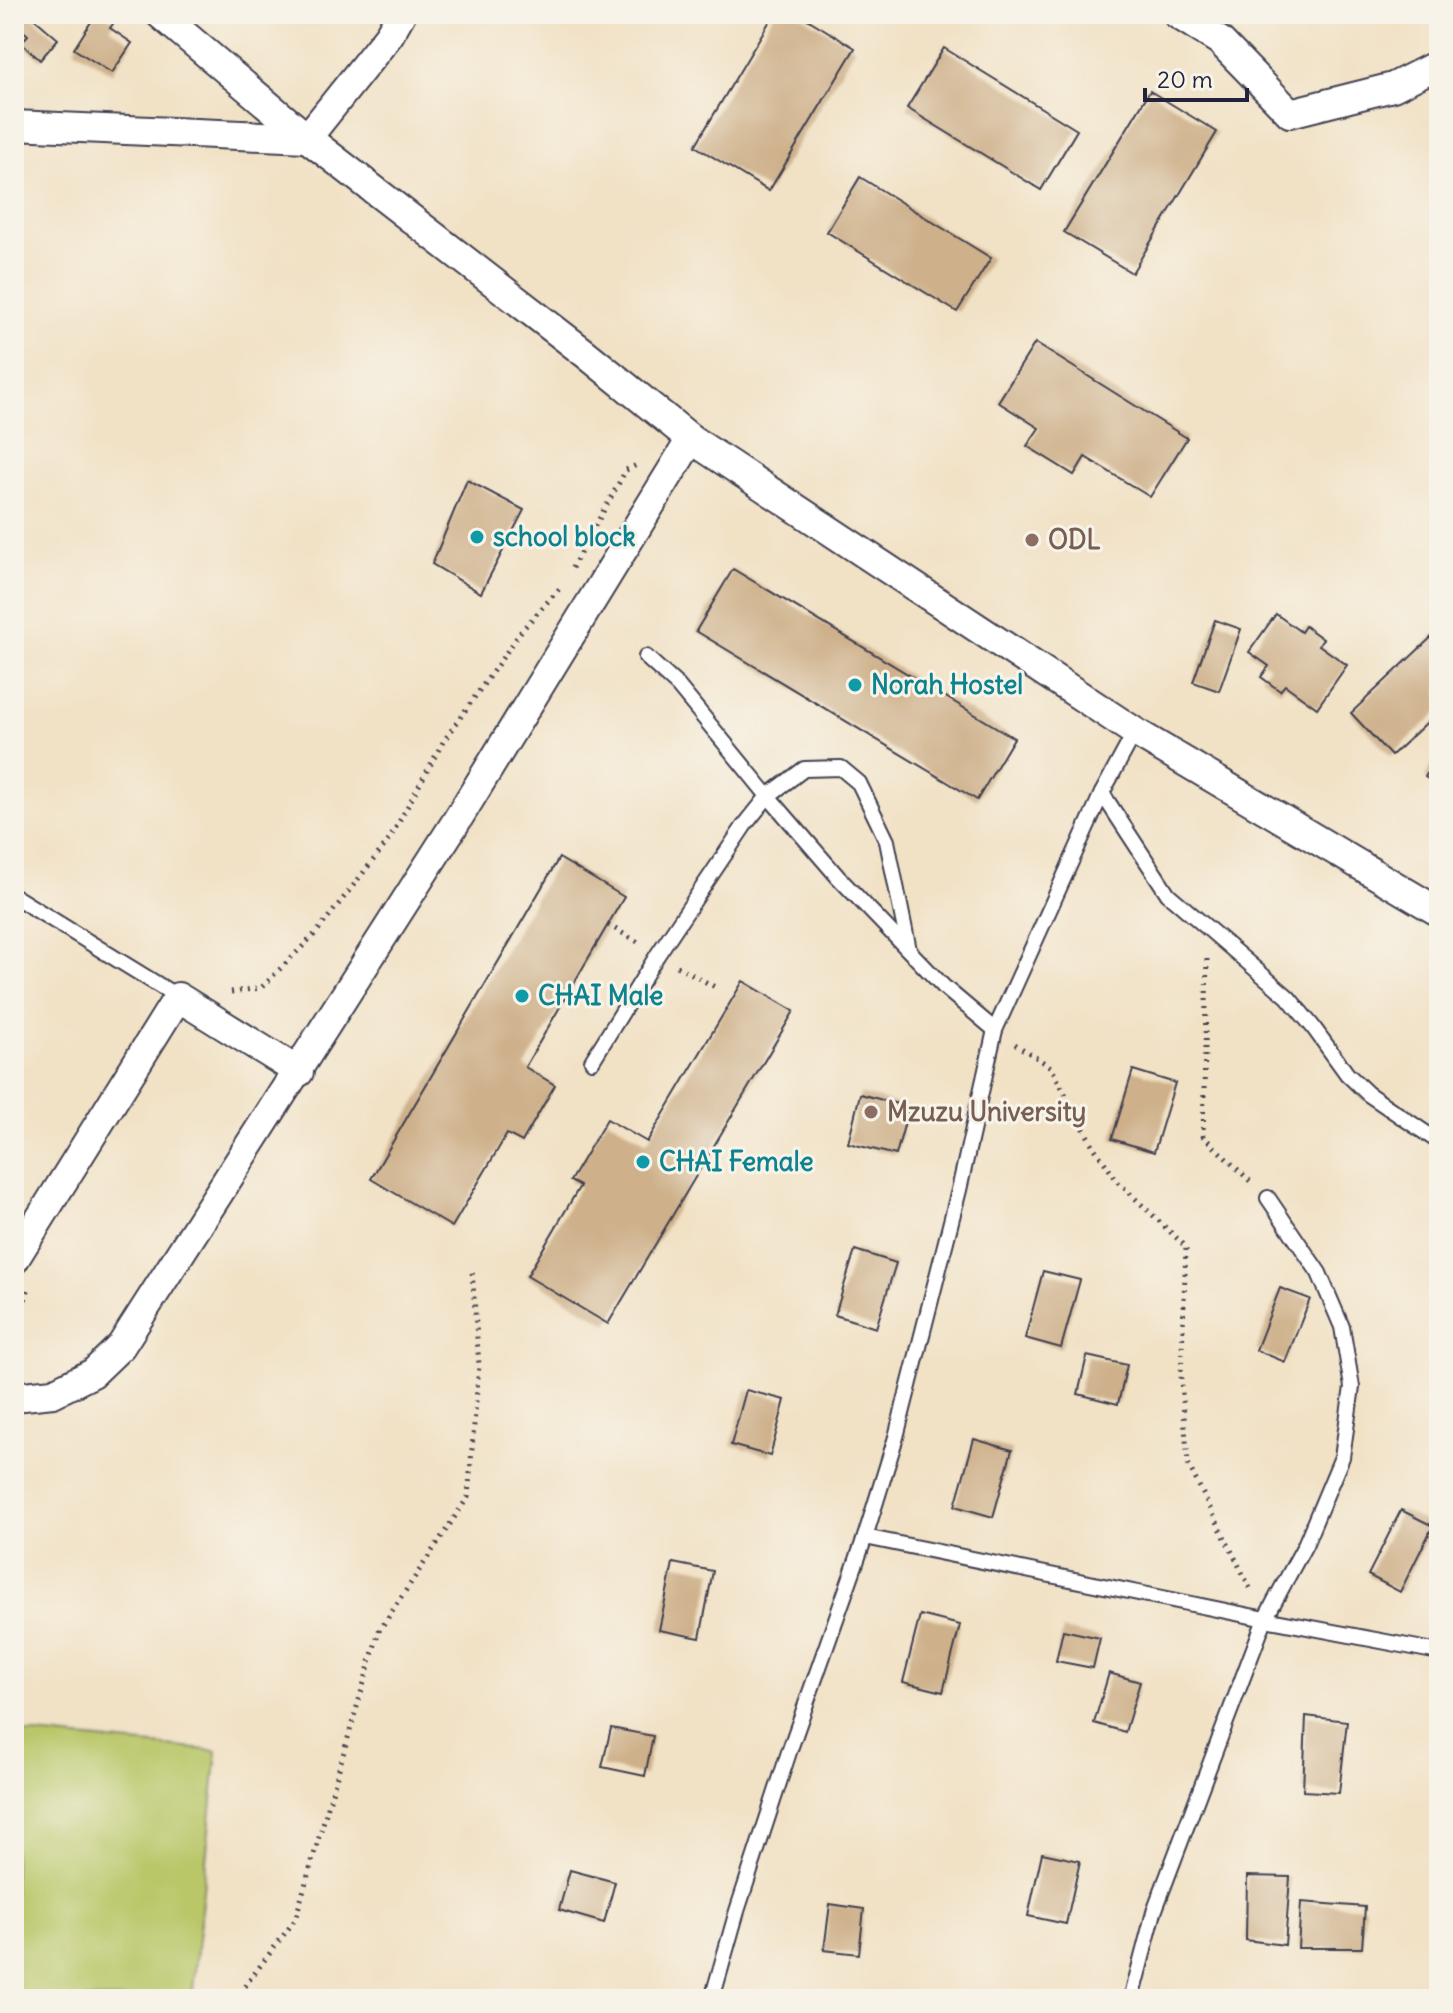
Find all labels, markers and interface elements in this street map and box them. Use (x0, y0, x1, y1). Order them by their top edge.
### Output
scale bar (1145, 52, 1247, 102)
text: 20 m (1157, 64, 1213, 94)
place label: school block (493, 520, 636, 553)
place label: ODL (1048, 523, 1101, 556)
marker: school block (468, 528, 486, 546)
marker: ODL (1023, 531, 1041, 549)
place label: Norah Hostel (871, 668, 1023, 701)
marker: Norah Hostel (846, 676, 864, 694)
place label: CHAI Male (538, 979, 663, 1012)
marker: CHAI Male (513, 987, 531, 1005)
place label: Mzuzu University (887, 1095, 1086, 1128)
marker: Mzuzu University (862, 1103, 880, 1121)
place label: CHAI Female (659, 1145, 814, 1178)
marker: CHAI Female (634, 1153, 652, 1171)

